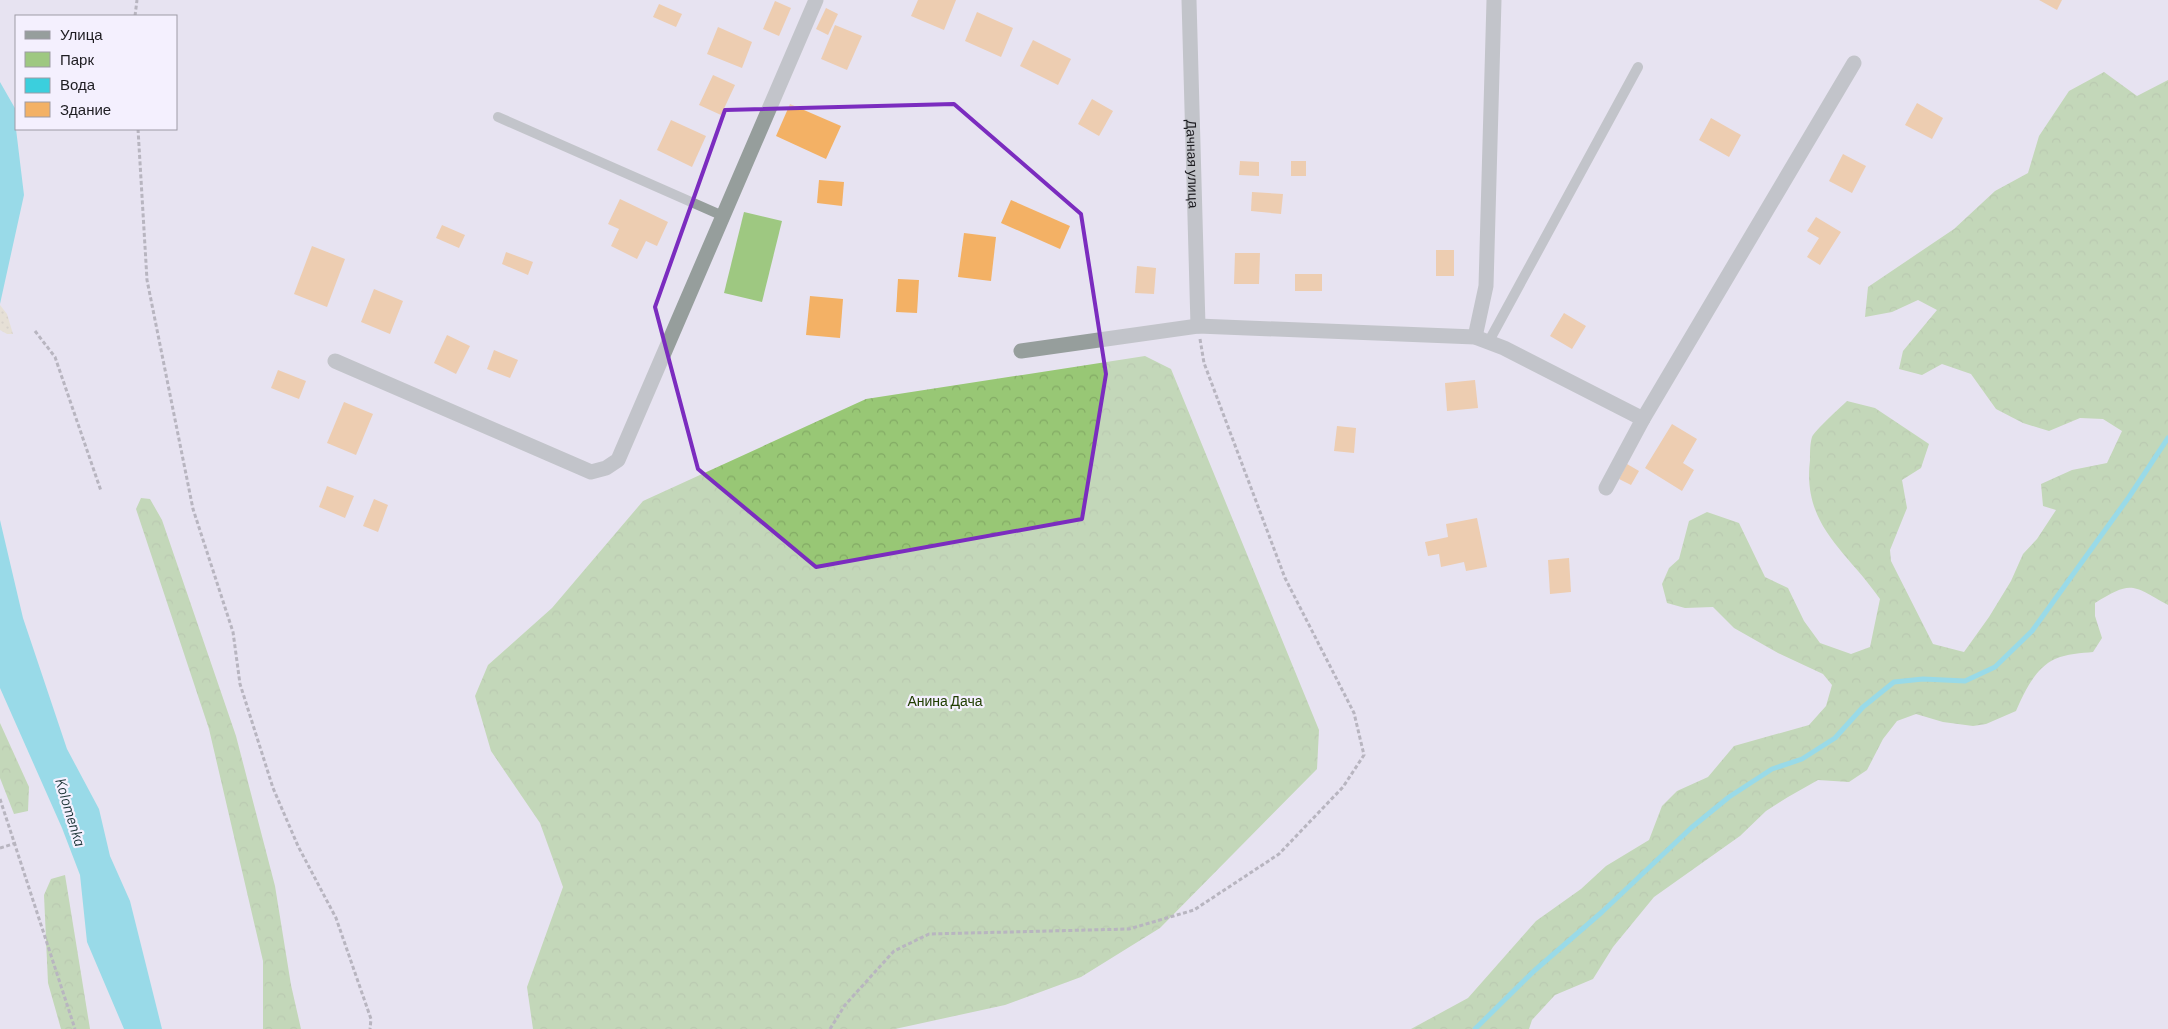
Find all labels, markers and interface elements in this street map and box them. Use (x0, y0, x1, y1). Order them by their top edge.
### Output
legend (15, 15, 178, 130)
text: Улица (60, 25, 103, 43)
text: Парк (60, 50, 94, 68)
text: Вода (60, 75, 96, 93)
text: Здание (60, 100, 111, 118)
street label: Дачная улица (1184, 119, 1203, 209)
park label: Анина Дача (907, 692, 983, 709)
water label: Kolomenka (52, 776, 90, 848)

